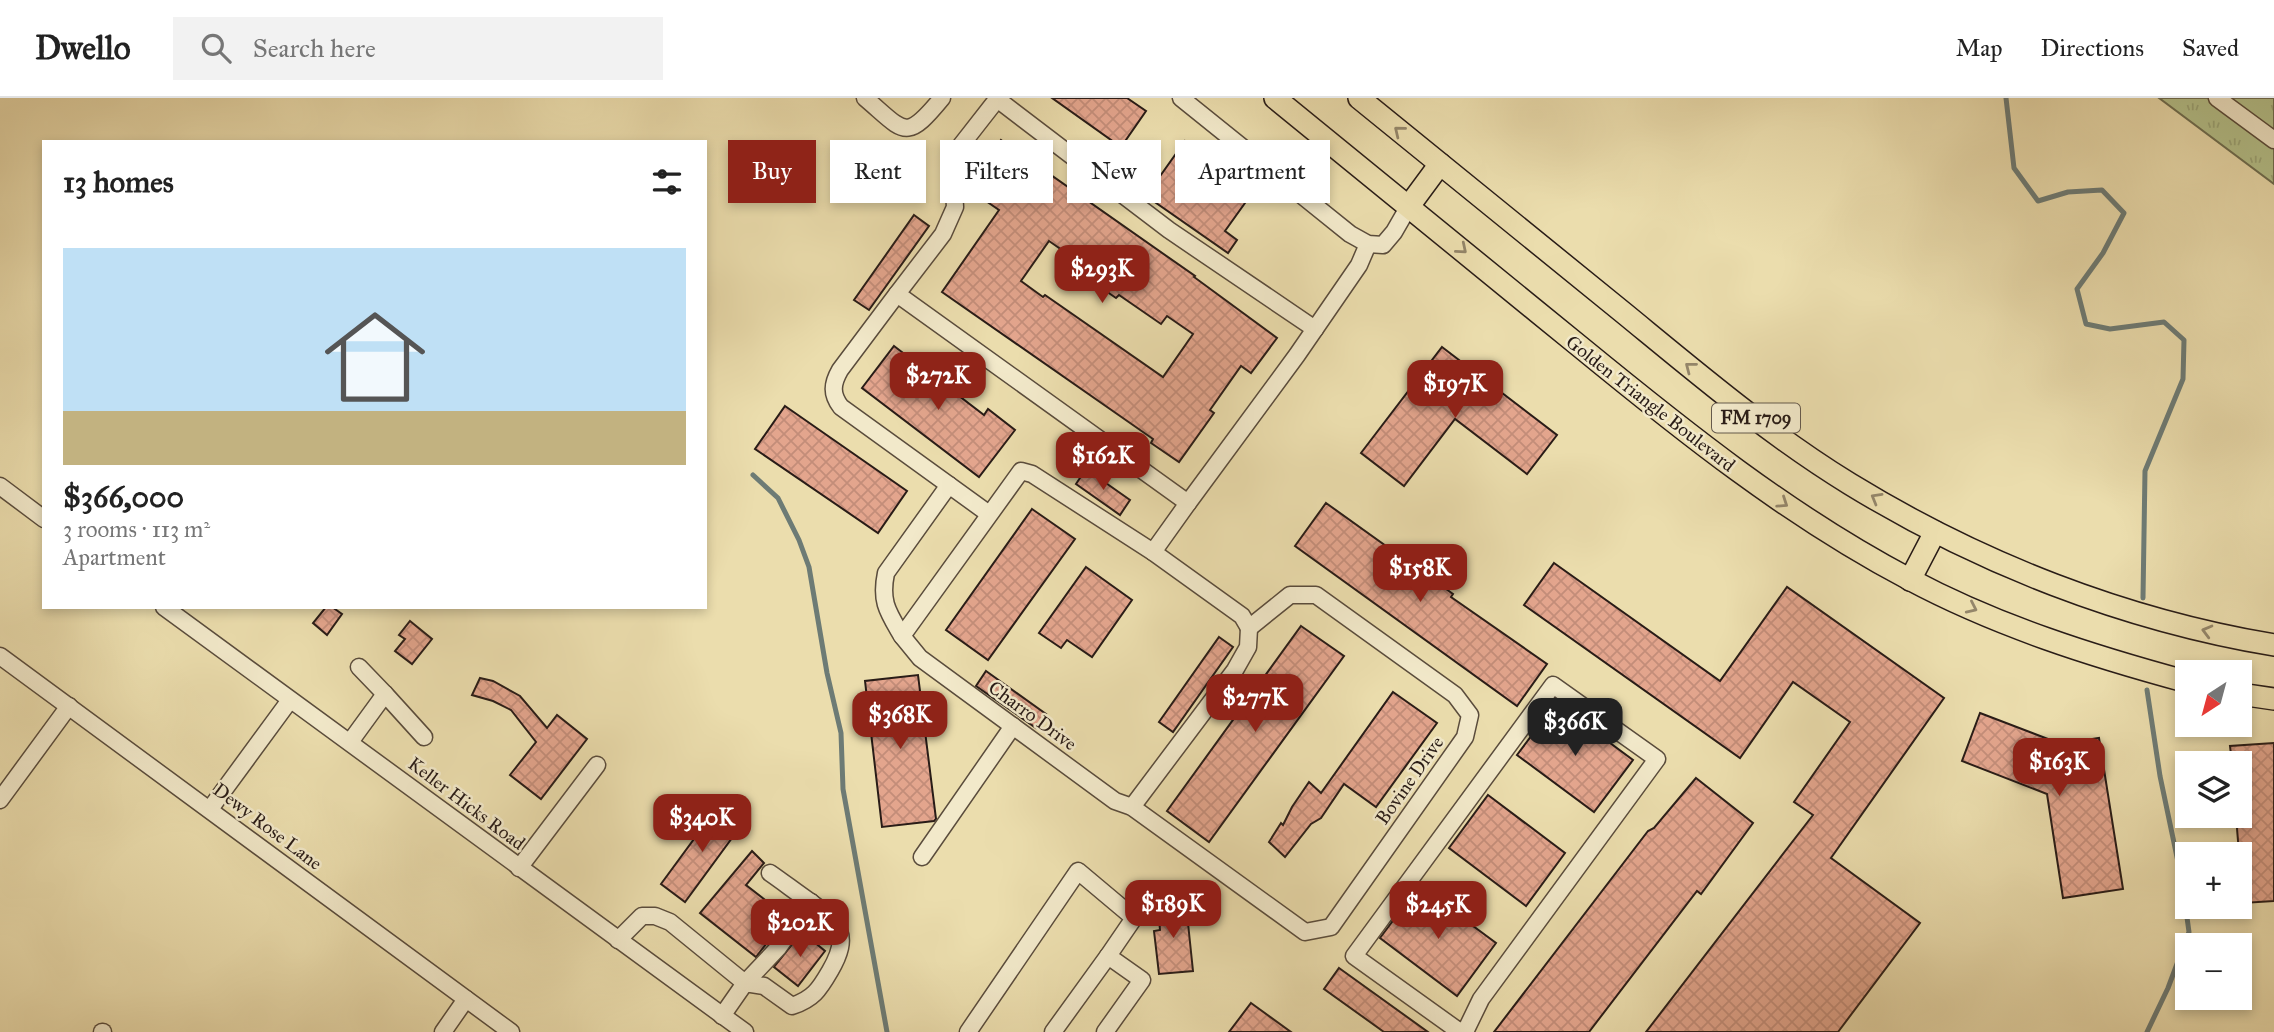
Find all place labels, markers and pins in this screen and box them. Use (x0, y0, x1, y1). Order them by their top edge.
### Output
pin: $293K (1053, 246, 1151, 305)
pin: $272K (889, 352, 987, 412)
pin: $197K (1406, 360, 1504, 420)
pin: $162K (1054, 432, 1152, 492)
pin: $158K (1371, 545, 1469, 604)
pin: $277K (1206, 674, 1304, 734)
pin: $368K (851, 692, 949, 751)
pin: $366K (1526, 698, 1624, 758)
pin: $163K (2010, 738, 2108, 798)
pin: $340K (653, 794, 751, 854)
pin: $189K (1124, 880, 1222, 940)
pin: $245K (1389, 882, 1487, 941)
pin: $202K (751, 900, 849, 959)

